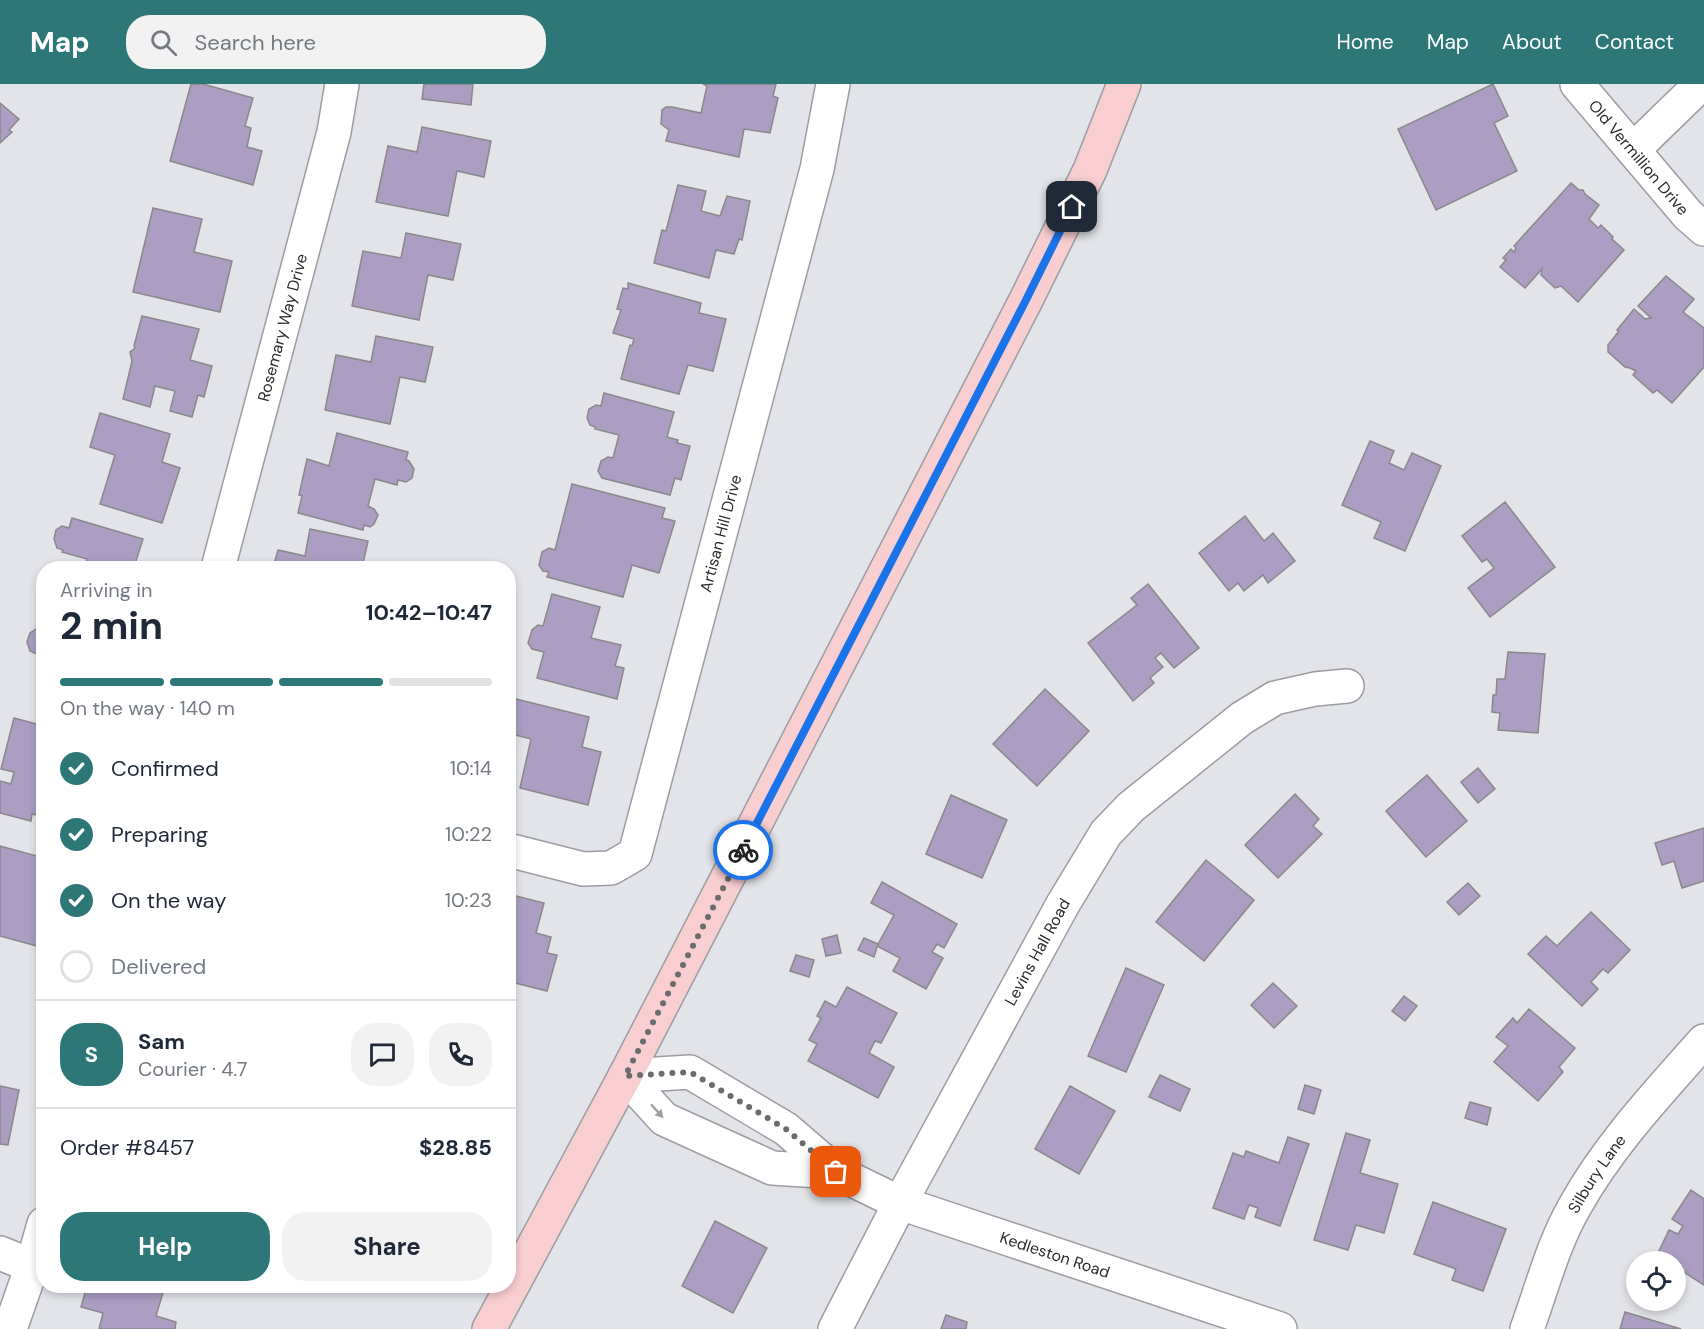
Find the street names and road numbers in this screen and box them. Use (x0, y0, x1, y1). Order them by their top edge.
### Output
street label: Old Vermillion Drive (1584, 95, 1694, 220)
street label: Rosemary Way Drive (253, 251, 312, 404)
street label: Artisan Hill Drive (695, 472, 746, 595)
street label: Levins Hall Road (1000, 894, 1075, 1009)
street label: Silbury Lane (1563, 1130, 1631, 1217)
street label: Kedleston Road (997, 1227, 1113, 1283)

